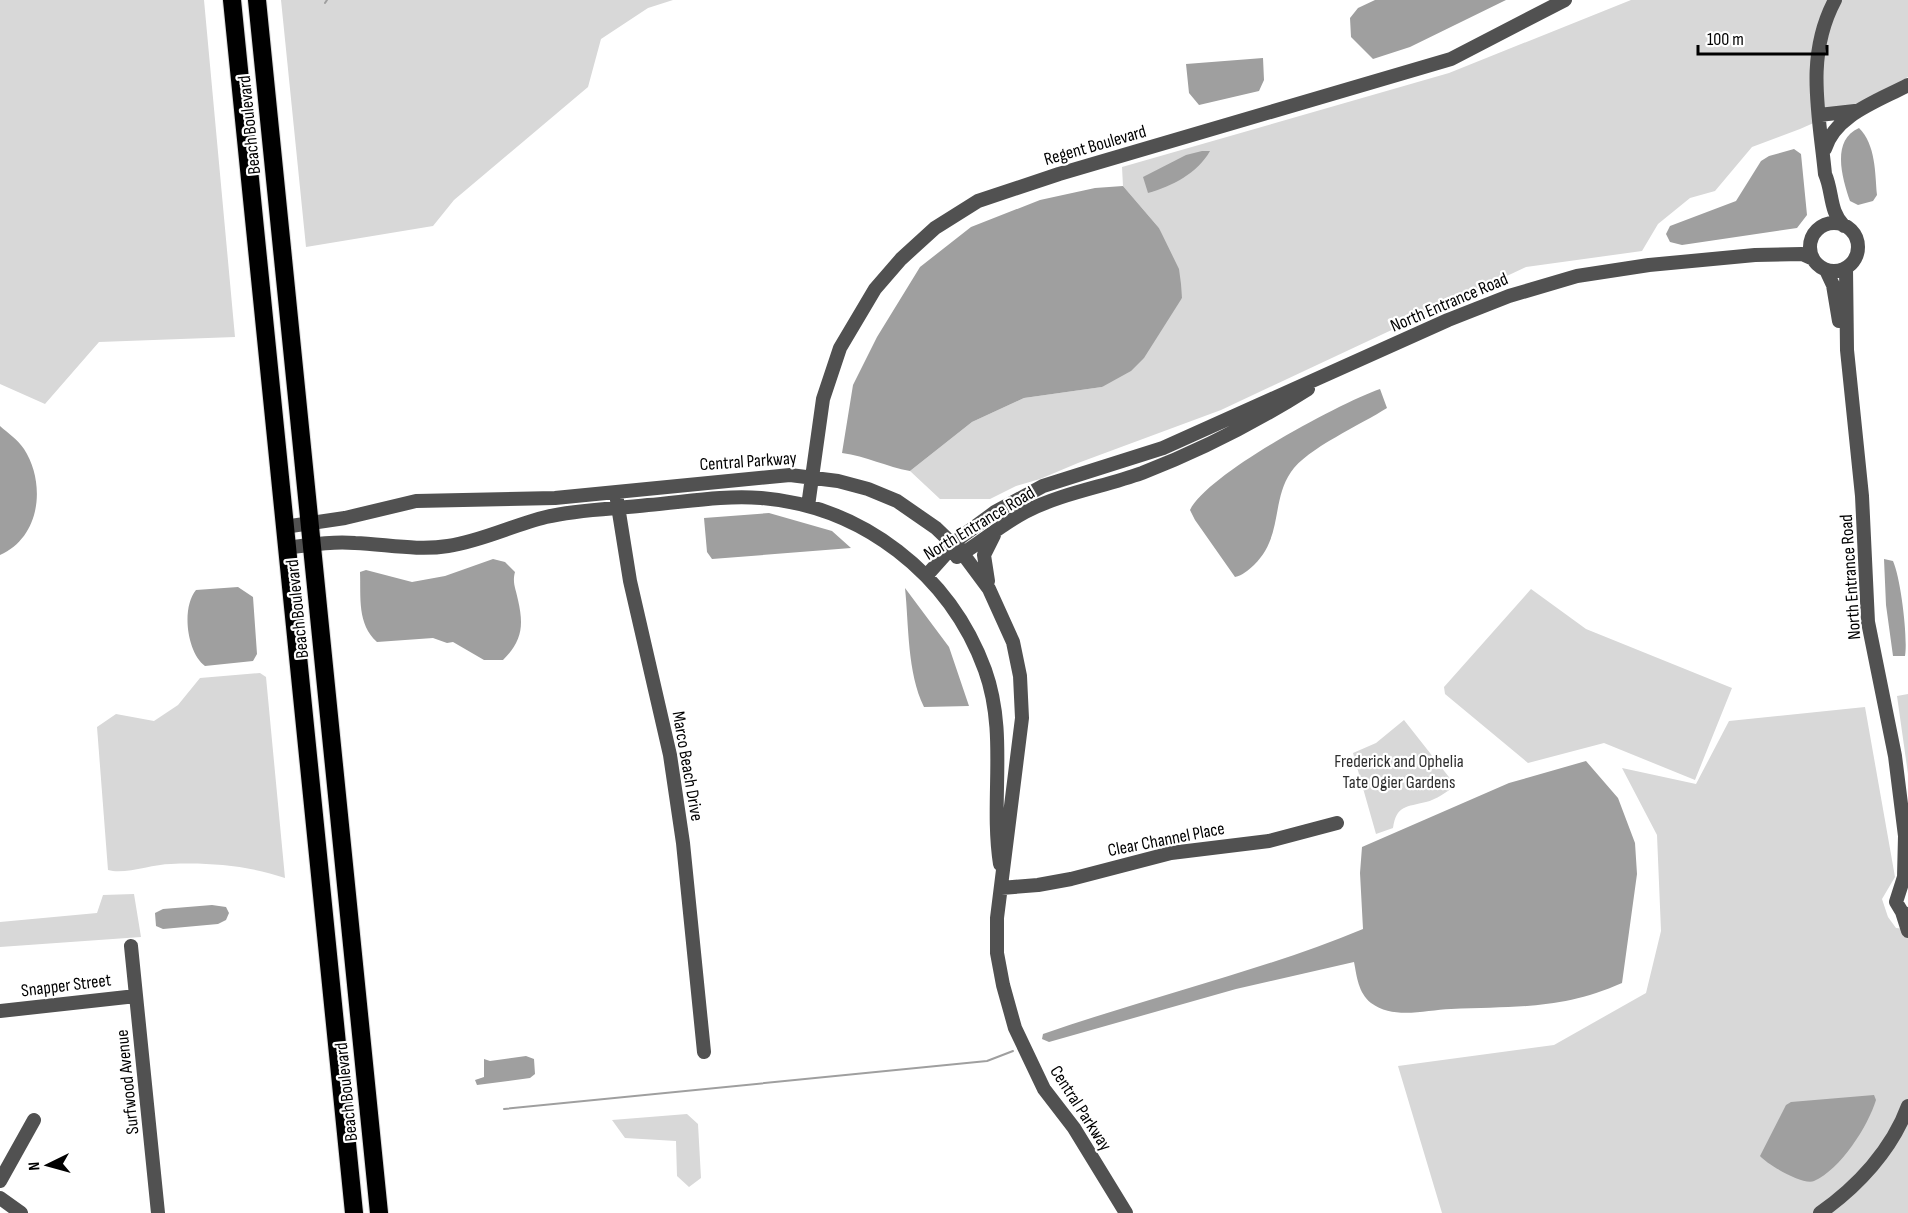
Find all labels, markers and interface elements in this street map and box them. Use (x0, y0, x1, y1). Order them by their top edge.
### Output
scale bar (1698, 18, 1827, 56)
text: 100 m (1707, 29, 1744, 50)
street label: Beach Boulevard (234, 74, 265, 175)
street label: Regent Boulevard (1042, 121, 1149, 170)
street label: North Entrance Road (1387, 268, 1511, 337)
street label: Central Parkway (699, 448, 797, 475)
street label: North Entrance Road (920, 482, 1038, 565)
street label: North Entrance Road (1836, 514, 1865, 640)
street label: Beach Boulevard (282, 558, 313, 659)
street label: Marco Beach Drive (667, 709, 708, 823)
park label: Frederick and Ophelia Tate Ogier Gardens (1334, 751, 1464, 793)
street label: Clear Channel Place (1106, 818, 1226, 861)
street label: Snapper Street (20, 969, 113, 1001)
street label: Surfwood Avenue (112, 1029, 143, 1135)
street label: Beach Boulevard (331, 1041, 362, 1142)
street label: Central Parkway (1045, 1062, 1116, 1155)
north arrow (18, 1135, 78, 1195)
text: N (25, 1161, 44, 1171)

